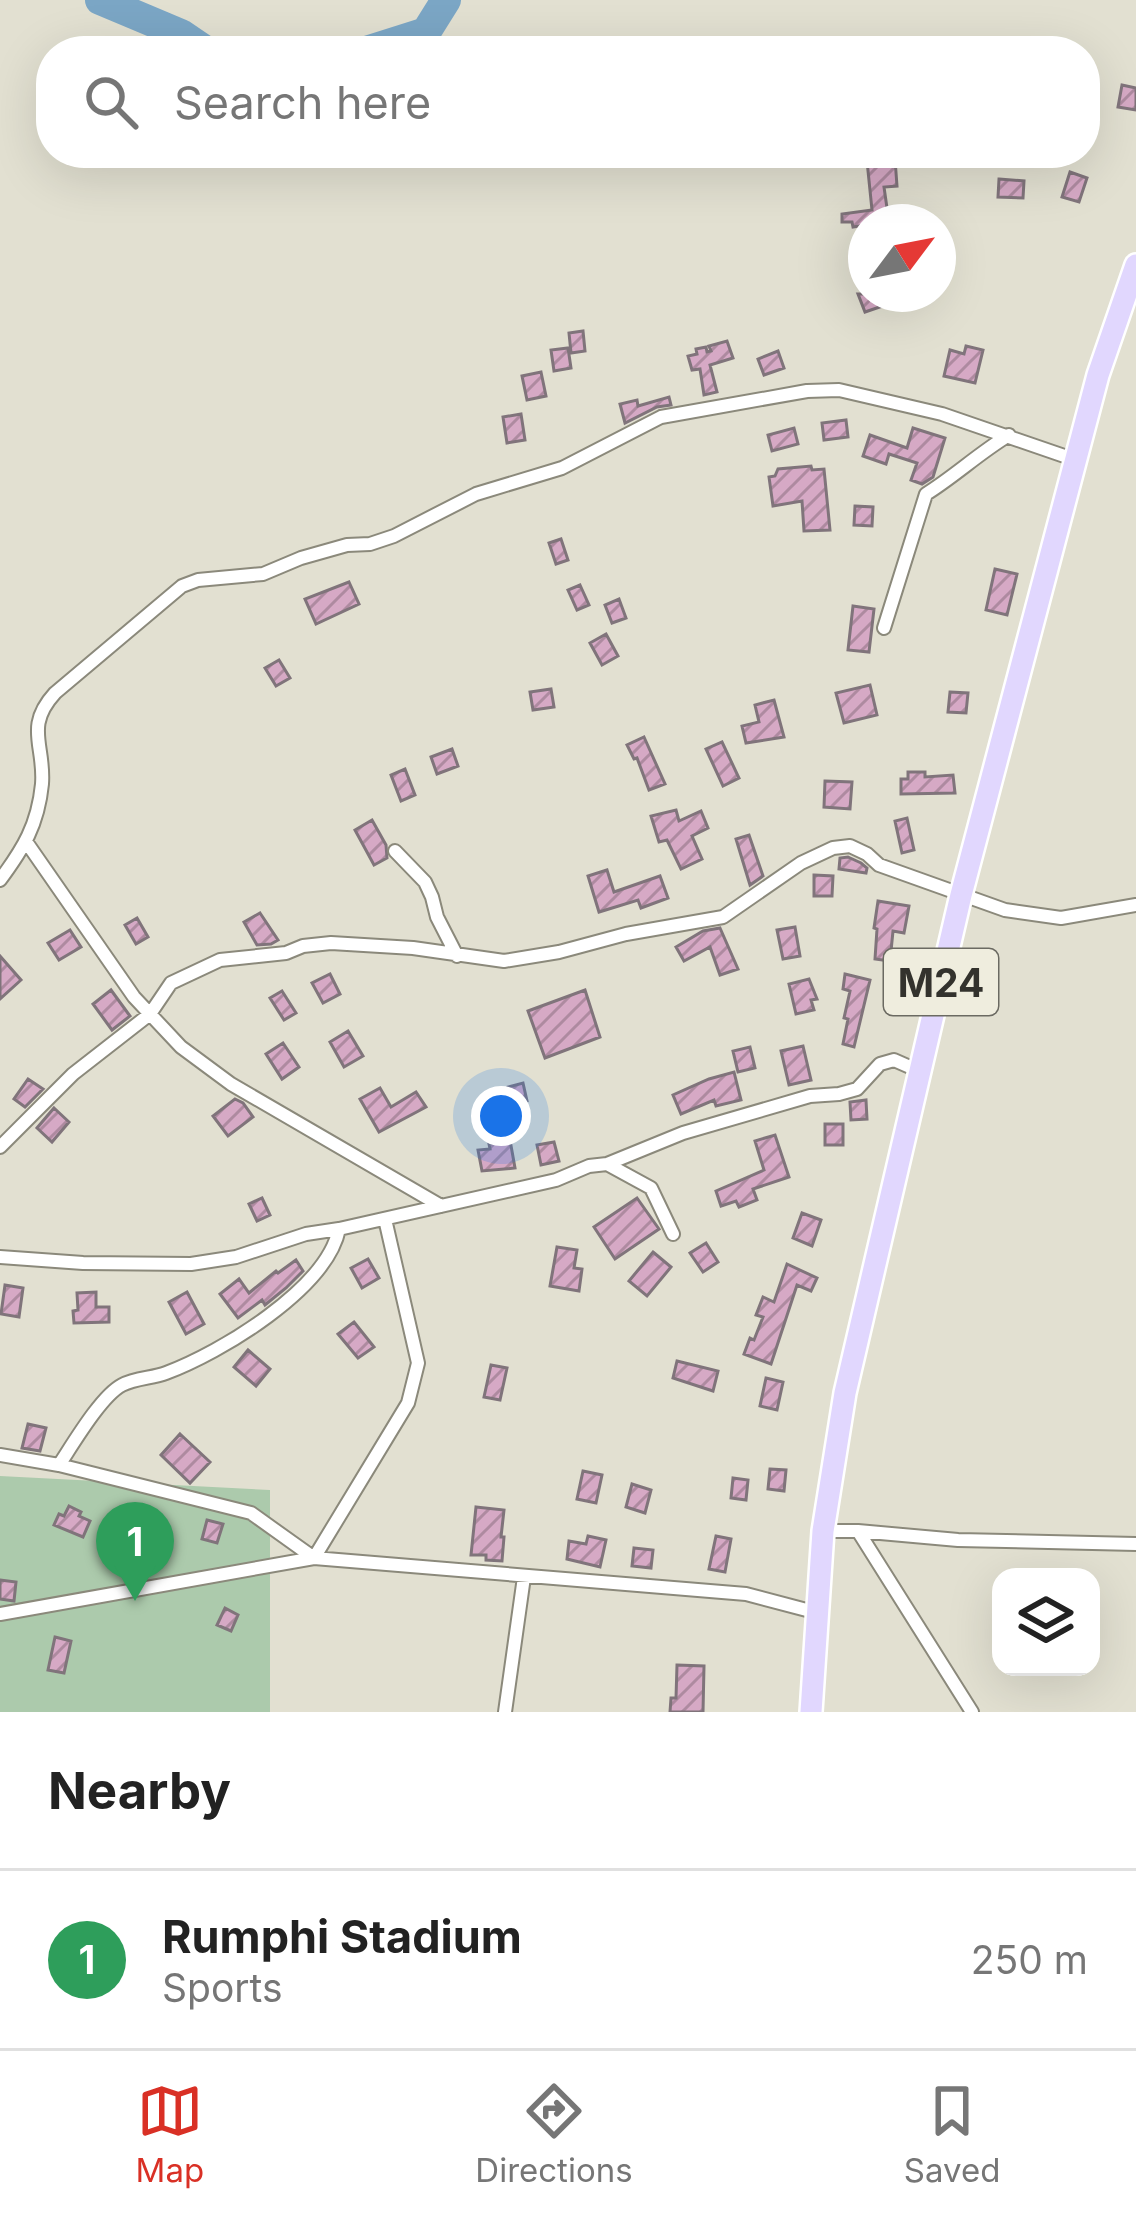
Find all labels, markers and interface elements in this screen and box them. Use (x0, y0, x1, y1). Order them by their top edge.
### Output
search box (36, 36, 1100, 168)
icon: search (78, 69, 144, 135)
text: Search here (174, 75, 431, 130)
north arrow (848, 204, 956, 312)
road number: M24 (884, 949, 998, 1015)
your location (471, 1086, 531, 1146)
pin: 1 (96, 1502, 174, 1601)
map controls (992, 1568, 1100, 1676)
button: layers (992, 1568, 1100, 1676)
text: Nearby (48, 1760, 231, 1821)
text: Rumphi Stadium (162, 1909, 522, 1964)
text: 1 (79, 1936, 95, 1983)
text: 250 m (971, 1936, 1088, 1983)
text: Sports (162, 1964, 283, 2011)
tab: Map (136, 2078, 204, 2190)
tab: Directions (475, 2078, 633, 2190)
tab: Saved (904, 2078, 1000, 2190)

